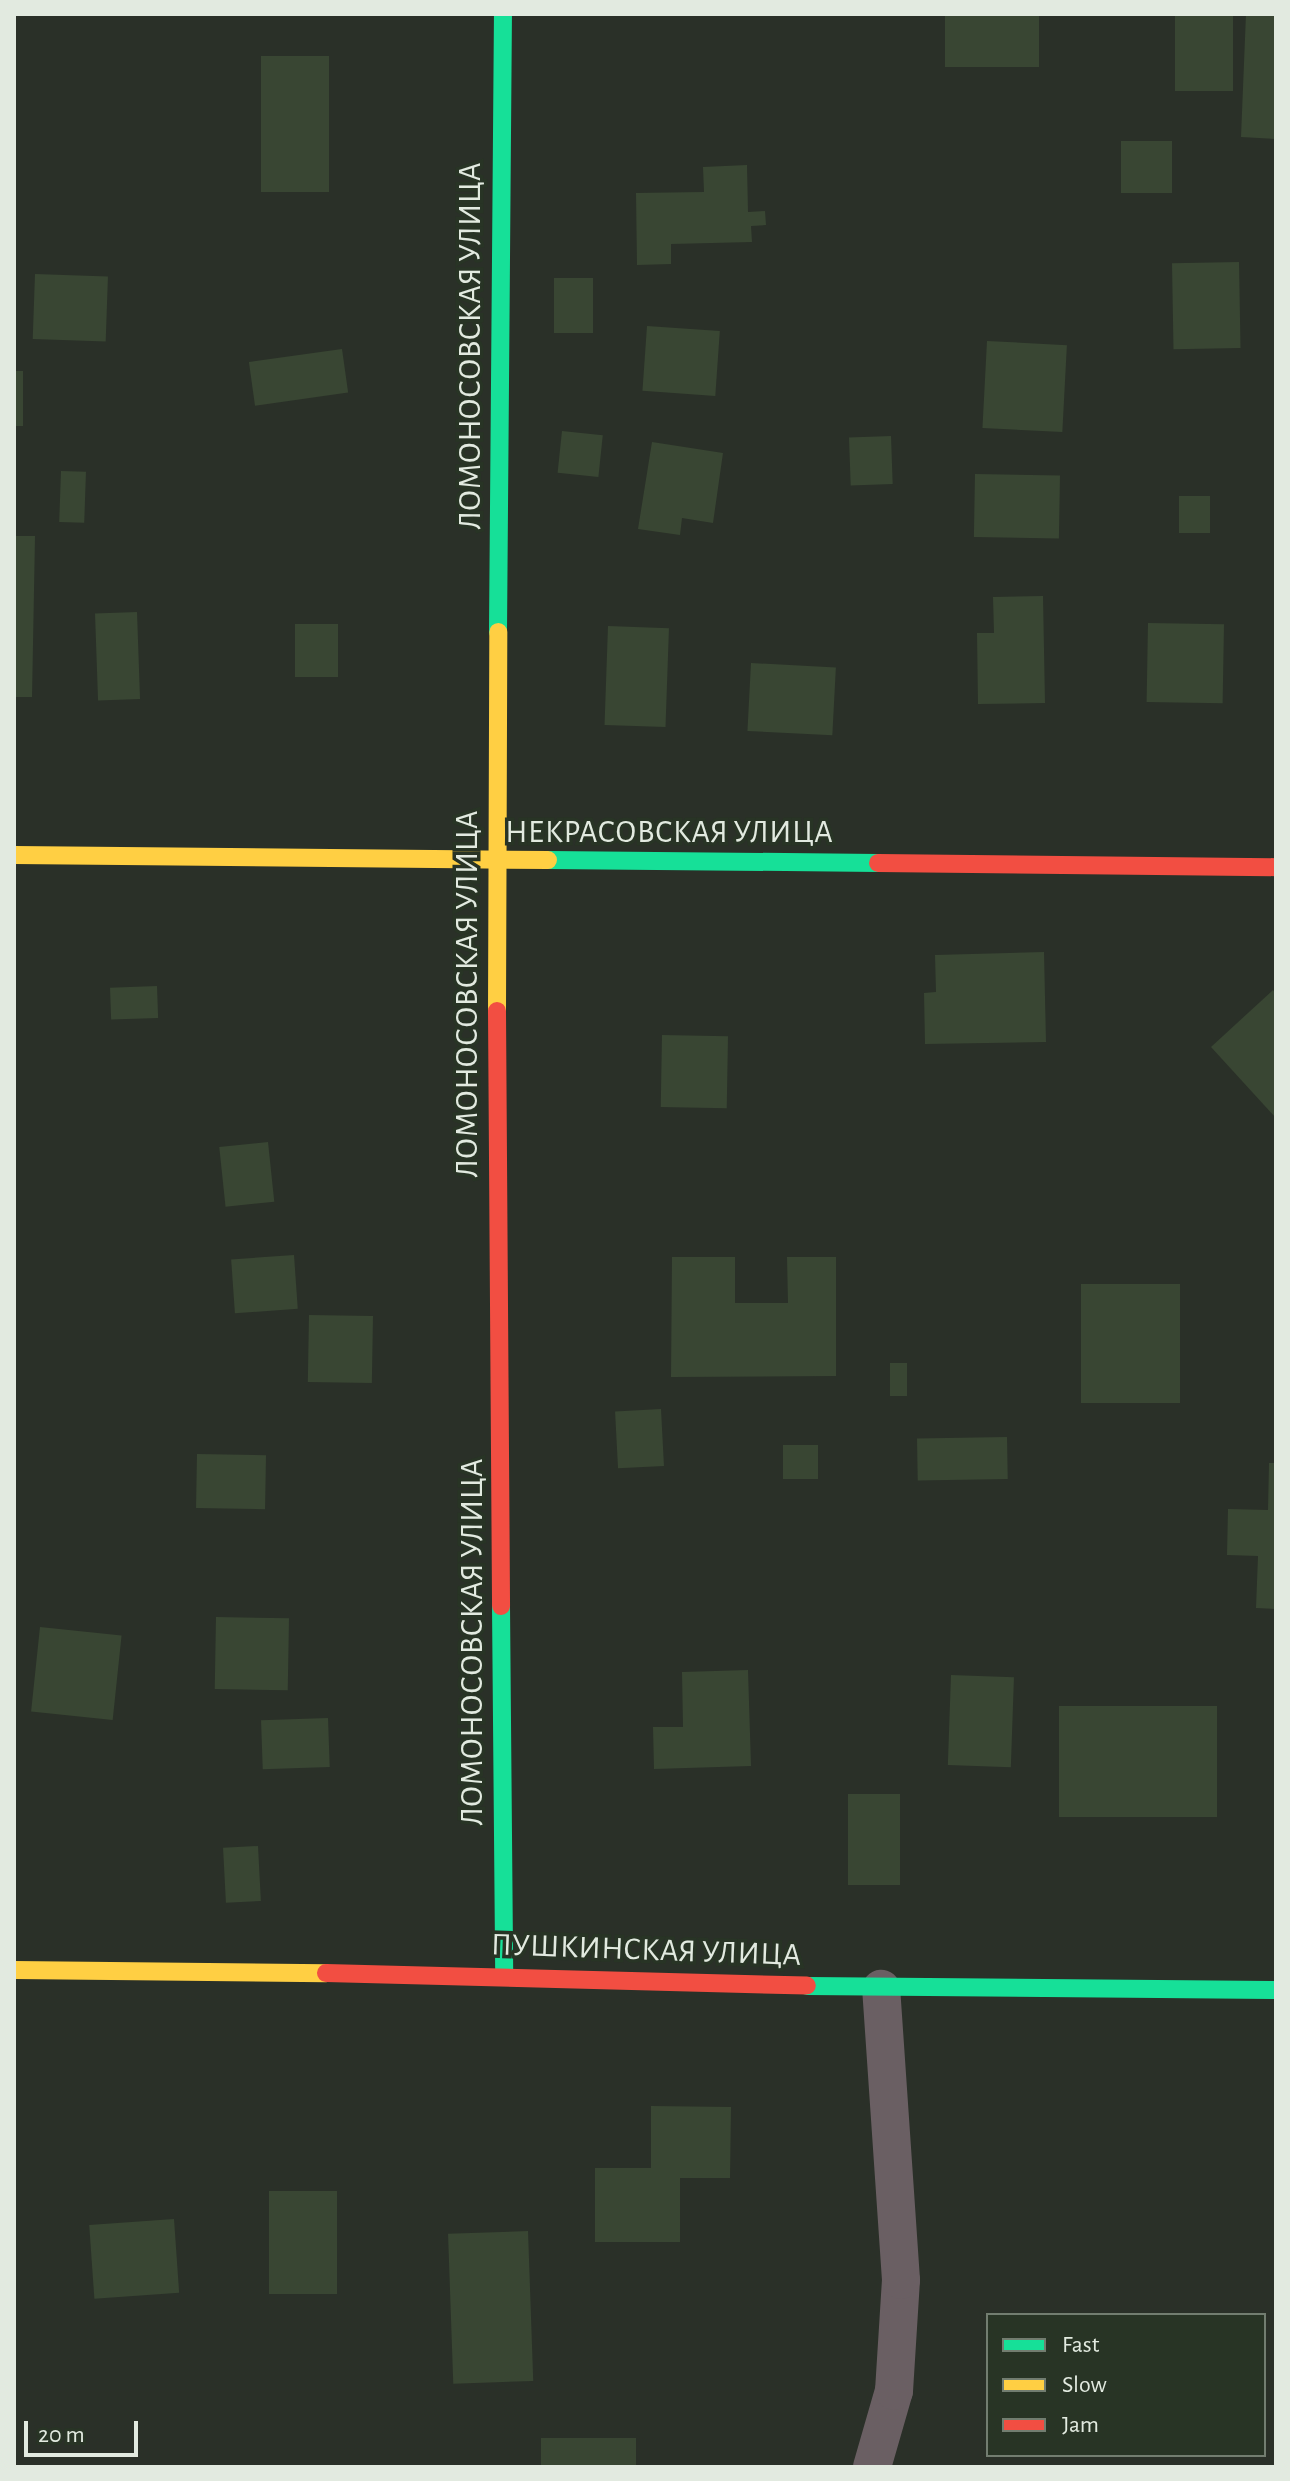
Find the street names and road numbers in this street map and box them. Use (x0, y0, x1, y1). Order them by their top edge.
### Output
street label: ЛОМОНОСОВСКАЯ УЛИЦА (451, 162, 489, 530)
street label: ЛОМОНОСОВСКАЯ УЛИЦА (448, 810, 486, 1178)
street label: НЕКРАСОВСКАЯ УЛИЦА (505, 813, 833, 851)
street label: ЛОМОНОСОВСКАЯ УЛИЦА (453, 1458, 491, 1826)
street label: ПУШКИНСКАЯ УЛИЦА (490, 1925, 802, 1975)

